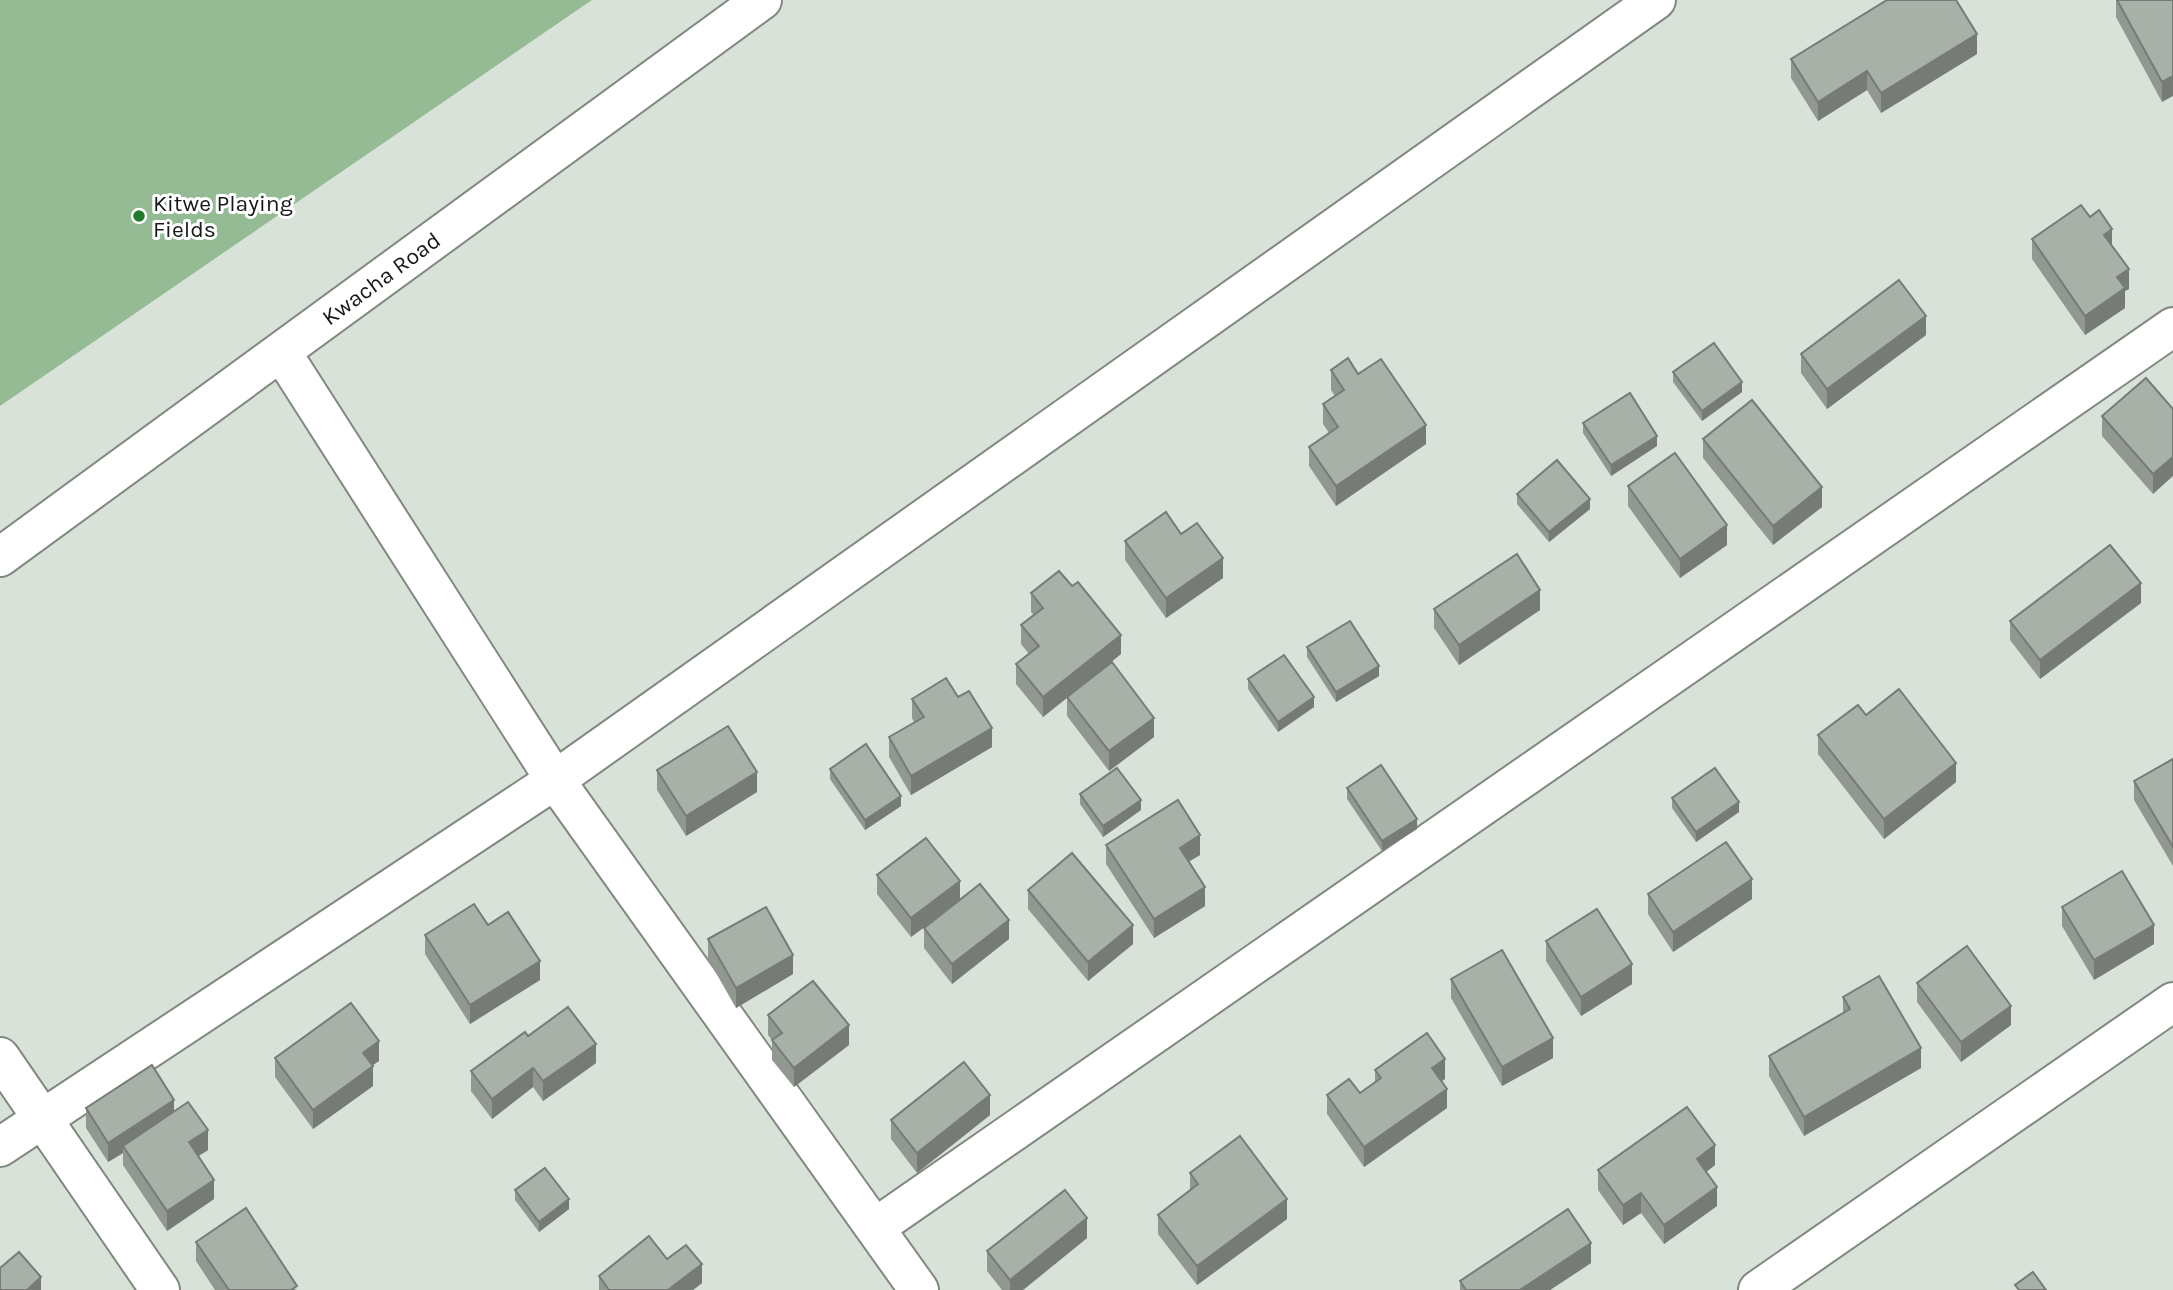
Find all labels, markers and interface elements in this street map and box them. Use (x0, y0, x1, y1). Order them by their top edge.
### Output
place label: Kitwe Playing Fields (153, 190, 293, 243)
marker: Kitwe Playing Fields (131, 208, 147, 224)
street label: Kwacha Road (317, 227, 446, 331)

